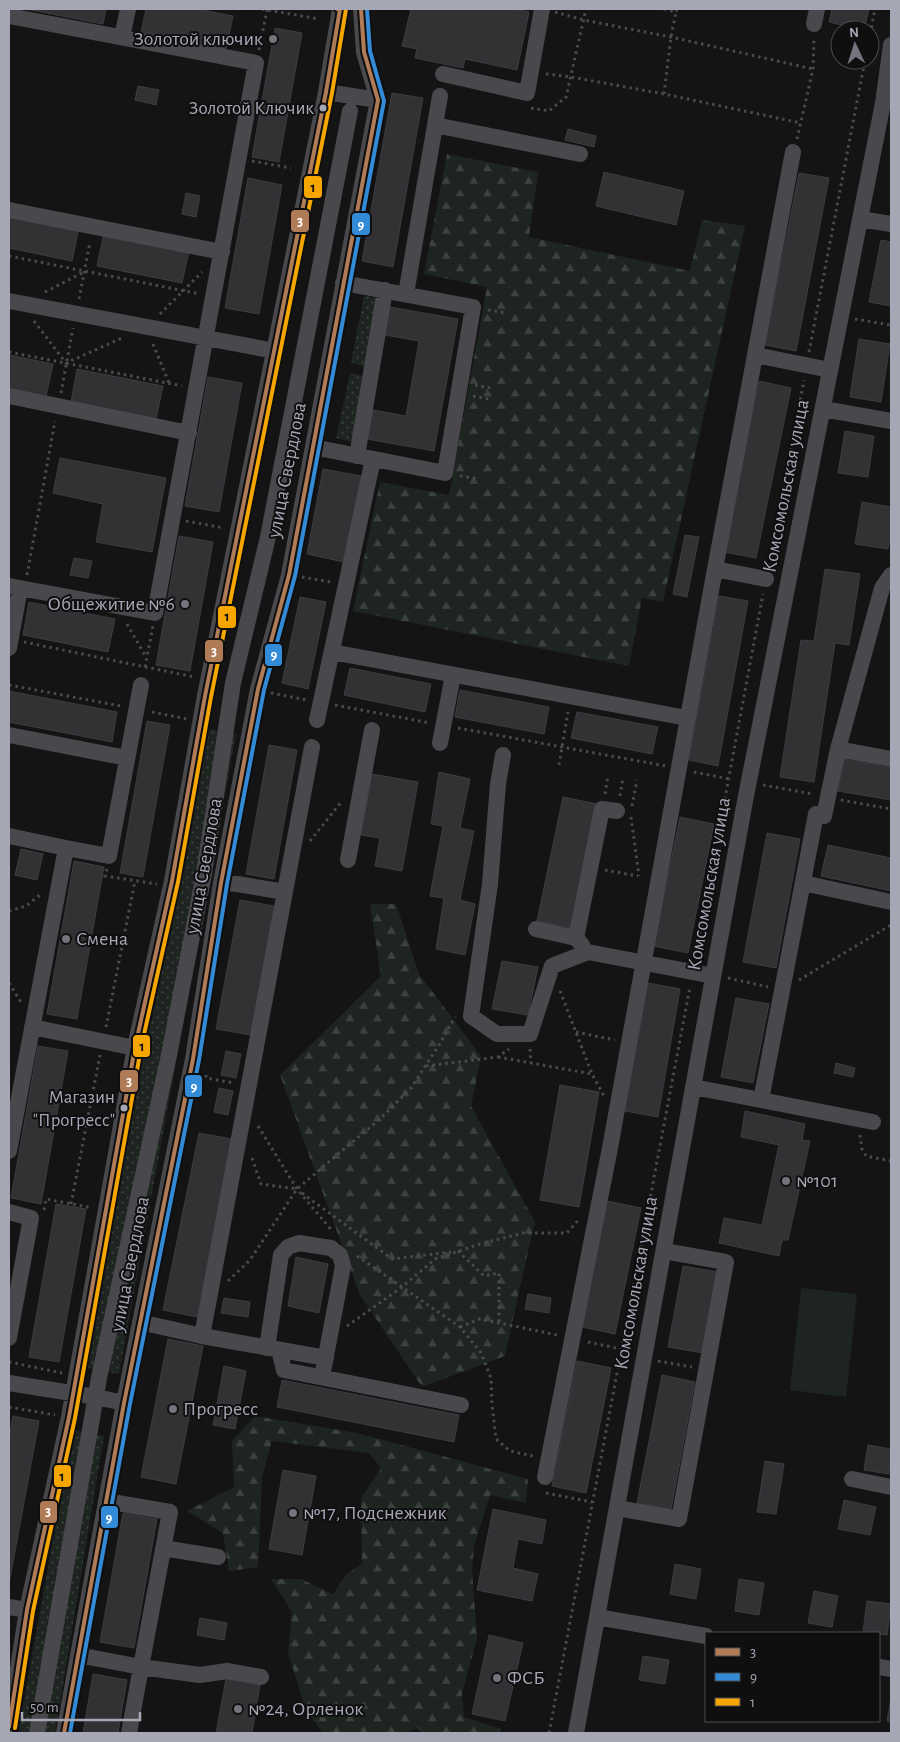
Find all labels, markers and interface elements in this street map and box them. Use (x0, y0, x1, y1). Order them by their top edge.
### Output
north arrow (830, 20, 880, 70)
text: N (849, 26, 860, 40)
place label: Золотой ключик (134, 29, 263, 49)
marker: Золотой ключик (267, 33, 279, 45)
place label: Золотой Ключик (189, 99, 314, 118)
marker: Золотой Ключик (318, 103, 328, 113)
line badge: 1 (303, 175, 323, 199)
text: 1 (310, 181, 316, 195)
line badge: 3 (290, 209, 310, 233)
line badge: 9 (351, 212, 371, 236)
text: 3 (297, 215, 303, 229)
text: 9 (358, 218, 365, 232)
street label: Комсомольская улица (759, 398, 813, 574)
street label: улица Свердлова (264, 401, 310, 540)
place label: Общежитие №6 (47, 594, 175, 614)
marker: Общежитие №6 (179, 598, 191, 610)
line badge: 1 (217, 605, 237, 629)
text: 1 (224, 610, 230, 624)
line badge: 3 (204, 639, 224, 663)
line badge: 9 (264, 643, 283, 667)
text: 3 (211, 645, 217, 659)
text: 9 (271, 648, 278, 662)
street label: Комсомольская улица (684, 796, 734, 972)
street label: улица Свердлова (182, 797, 226, 936)
place label: Смена (76, 929, 128, 949)
marker: Смена (60, 933, 72, 945)
line badge: 1 (132, 1034, 151, 1058)
text: 1 (139, 1040, 145, 1054)
line badge: 3 (119, 1069, 139, 1093)
line badge: 9 (184, 1074, 203, 1098)
text: 3 (126, 1075, 132, 1089)
text: 9 (191, 1080, 198, 1094)
place label: Магазин "Прогресс" (33, 1088, 115, 1130)
marker: Магазин "Прогресс" (119, 1103, 129, 1113)
place label: №101 (796, 1171, 838, 1191)
marker: №101 (780, 1175, 792, 1187)
street label: улица Свердлова (107, 1195, 153, 1334)
street label: Комсомольская улица (611, 1195, 661, 1371)
place label: Прогресс (183, 1399, 258, 1419)
marker: Прогресс (167, 1403, 179, 1415)
line badge: 1 (53, 1464, 72, 1488)
text: 1 (59, 1470, 65, 1484)
line badge: 3 (39, 1500, 58, 1524)
place label: №17, Подснежник (303, 1503, 447, 1523)
text: 3 (45, 1505, 51, 1519)
line badge: 9 (100, 1505, 119, 1529)
marker: №17, Подснежник (287, 1507, 299, 1519)
text: 9 (106, 1511, 113, 1525)
legend (705, 1632, 880, 1722)
text: 3 (750, 1645, 756, 1660)
place label: ФСБ (507, 1668, 545, 1688)
text: 9 (750, 1670, 757, 1685)
marker: ФСБ (491, 1672, 503, 1684)
scale bar (22, 1690, 140, 1722)
text: 1 (750, 1695, 755, 1710)
place label: №24, Орленок (248, 1699, 363, 1719)
text: 50 m (30, 1700, 59, 1715)
marker: №24, Орленок (232, 1703, 244, 1715)

